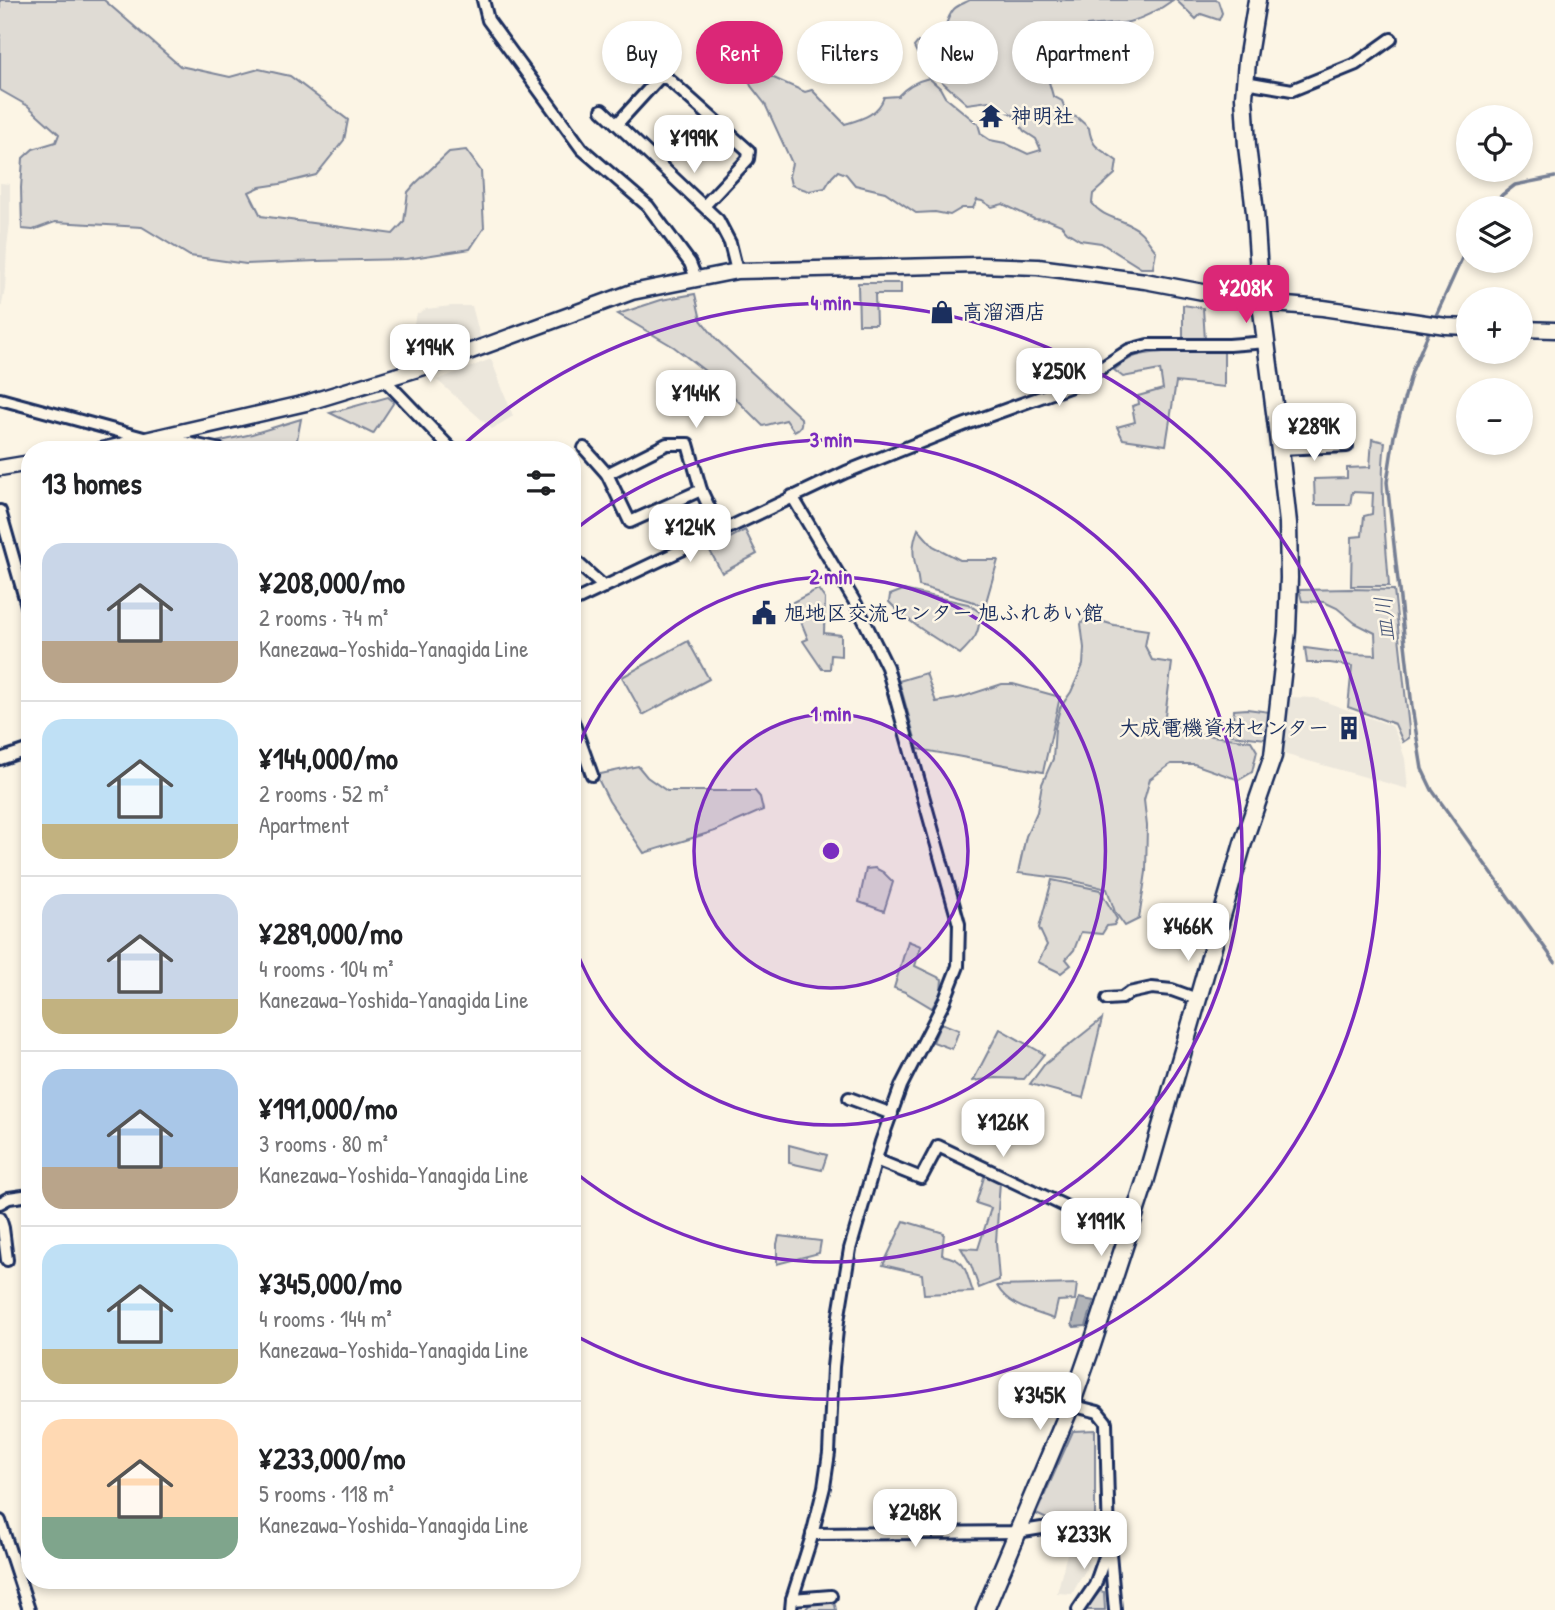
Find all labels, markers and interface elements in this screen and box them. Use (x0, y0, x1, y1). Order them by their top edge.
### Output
chip: Buy (602, 21, 682, 84)
chip: Rent (696, 21, 783, 84)
chip: Filters (797, 21, 903, 84)
chip: New (917, 21, 998, 84)
chip: Apartment (1012, 21, 1154, 84)
place label: 神明社 (1011, 101, 1074, 130)
temple icon: 神明社 (977, 102, 1005, 130)
map controls (1456, 105, 1533, 455)
button: locate (1456, 105, 1533, 182)
pin: ¥199K (645, 116, 743, 175)
text: ¥199K (670, 122, 718, 153)
button: layers (1456, 196, 1533, 273)
pin: ¥208K (1197, 266, 1295, 325)
text: ¥208K (1219, 272, 1273, 303)
button: + (1456, 287, 1533, 364)
text: 4 min (810, 288, 852, 317)
place label: 高溜酒店 (962, 297, 1046, 326)
shop icon: 高溜酒店 (928, 298, 956, 326)
pin: ¥194K (381, 324, 479, 384)
text: ¥194K (406, 331, 454, 362)
pin: ¥250K (1010, 348, 1108, 408)
text: ¥250K (1032, 355, 1086, 386)
pin: ¥144K (647, 370, 745, 430)
text: ¥144K (672, 377, 720, 408)
button: − (1456, 378, 1533, 455)
pin: ¥289K (1265, 404, 1363, 463)
text: ¥289K (1288, 410, 1340, 441)
text: 3 min (810, 425, 852, 454)
text: 13 homes (42, 463, 142, 503)
icon: filters (522, 464, 560, 502)
pin: ¥124K (641, 504, 739, 564)
text: ¥124K (665, 511, 715, 542)
text: ¥208,000/mo (259, 562, 405, 602)
text: 2 min (809, 562, 853, 591)
icon: home (98, 571, 182, 655)
water label: 皿川 (1367, 595, 1402, 644)
place label: 旭地区交流センター 旭ふれあい館 (784, 598, 1104, 627)
public building icon: 旭地区交流センター 旭ふれあい館 (750, 599, 778, 627)
text: 2 rooms · 74 m² (259, 602, 388, 633)
text: Kanezawa-Yoshida-Yanagida Line (259, 633, 528, 664)
text: 1 min (811, 699, 851, 728)
place label: 大成電機資材センター (1119, 713, 1329, 742)
building icon: 大成電機資材センター (1335, 714, 1363, 742)
text: ¥144,000/mo (259, 738, 398, 778)
icon: home (98, 747, 182, 831)
text: 2 rooms · 52 m² (259, 778, 389, 809)
text: Apartment (259, 809, 349, 840)
centre of rings (819, 839, 843, 863)
pin: ¥466K (1139, 904, 1237, 963)
text: ¥466K (1163, 910, 1213, 941)
text: ¥289,000/mo (259, 913, 403, 953)
icon: home (98, 922, 182, 1006)
text: 4 rooms · 104 m² (259, 953, 393, 984)
text: Kanezawa-Yoshida-Yanagida Line (259, 984, 528, 1015)
text: ¥191,000/mo (259, 1088, 397, 1128)
icon: home (98, 1097, 182, 1181)
pin: ¥126K (954, 1100, 1052, 1159)
text: ¥126K (978, 1106, 1029, 1137)
text: 3 rooms · 80 m² (259, 1128, 388, 1159)
text: Kanezawa-Yoshida-Yanagida Line (259, 1159, 528, 1190)
pin: ¥191K (1052, 1198, 1150, 1258)
text: ¥191K (1077, 1205, 1125, 1236)
text: ¥345,000/mo (259, 1263, 402, 1303)
icon: home (98, 1272, 182, 1356)
text: 4 rooms · 144 m² (259, 1303, 392, 1334)
text: Kanezawa-Yoshida-Yanagida Line (259, 1334, 528, 1365)
pin: ¥345K (991, 1372, 1089, 1432)
text: ¥345K (1014, 1379, 1066, 1410)
text: ¥233,000/mo (259, 1438, 405, 1478)
icon: home (98, 1447, 182, 1531)
text: 5 rooms · 118 m² (259, 1478, 394, 1509)
pin: ¥248K (866, 1490, 964, 1549)
text: ¥248K (889, 1496, 941, 1527)
text: Kanezawa-Yoshida-Yanagida Line (259, 1509, 528, 1540)
pin: ¥233K (1035, 1512, 1133, 1571)
text: ¥233K (1057, 1518, 1111, 1549)

